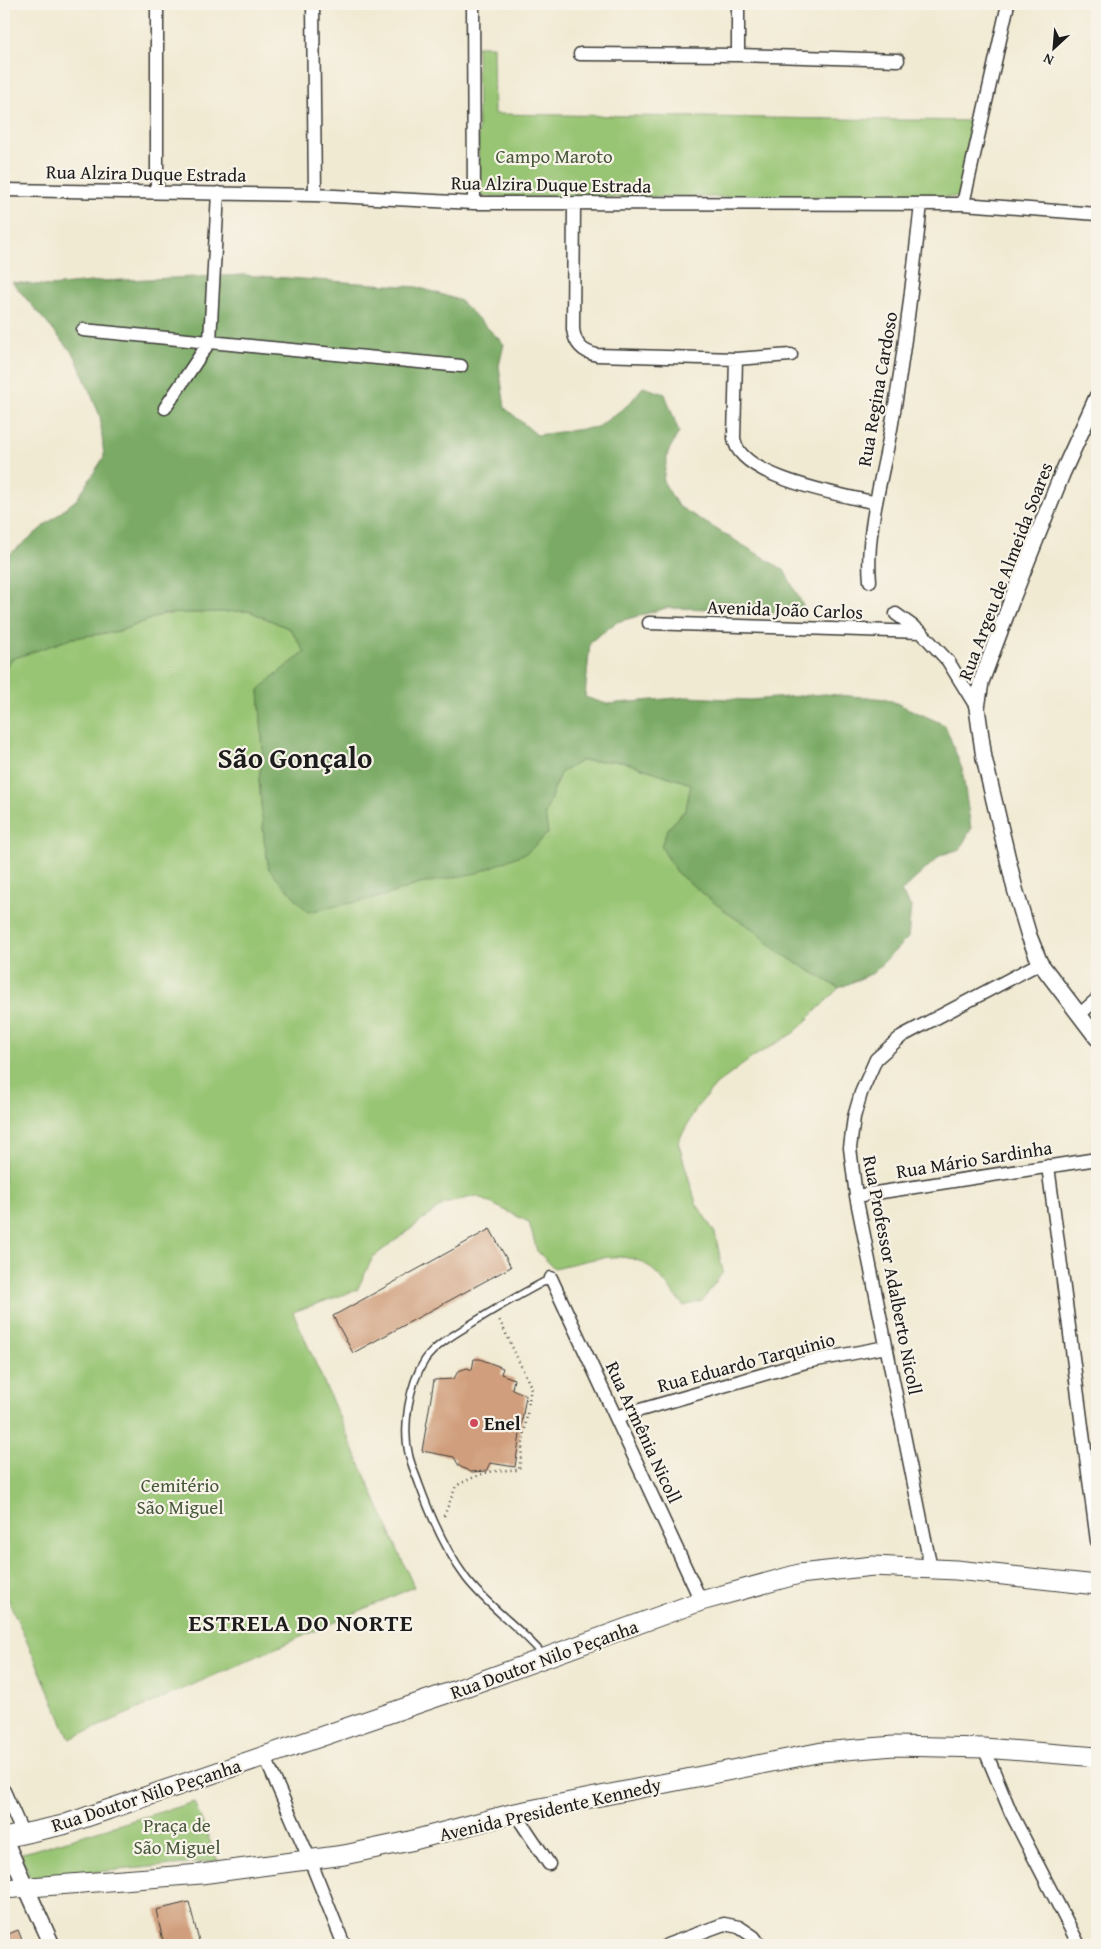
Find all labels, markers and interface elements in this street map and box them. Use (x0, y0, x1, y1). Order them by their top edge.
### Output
north arrow (1028, 22, 1078, 72)
text: N (1039, 48, 1057, 71)
park label: Campo Maroto (495, 142, 613, 170)
street label: Rua Alzira Duque Estrada (46, 157, 246, 189)
street label: Rua Alzira Duque Estrada (451, 168, 651, 200)
street label: Rua Regina Cardoso (850, 309, 904, 469)
street label: Rua Argeu de Almeida Soares (950, 458, 1060, 684)
street label: Avenida João Carlos (707, 592, 863, 626)
district label: São Gonçalo (218, 736, 372, 779)
street label: Rua Mário Sardinha (894, 1133, 1054, 1185)
street label: Rua Professor Adalberto Nicoll (856, 1153, 930, 1397)
street label: Rua Eduardo Tarquinio (654, 1325, 838, 1399)
street label: Rua Armênia Nicoll (599, 1356, 689, 1508)
place label: Enel (484, 1409, 521, 1437)
marker: Enel (468, 1417, 480, 1429)
park label: Cemitério São Miguel (136, 1471, 224, 1521)
district label: ESTRELA DO NORTE (189, 1605, 413, 1640)
street label: Rua Doutor Nilo Peçanha (446, 1612, 642, 1706)
street label: Rua Doutor Nilo Peçanha (47, 1751, 245, 1839)
street label: Avenida Presidente Kennedy (436, 1770, 664, 1848)
park label: Praça de São Miguel (133, 1811, 221, 1861)

